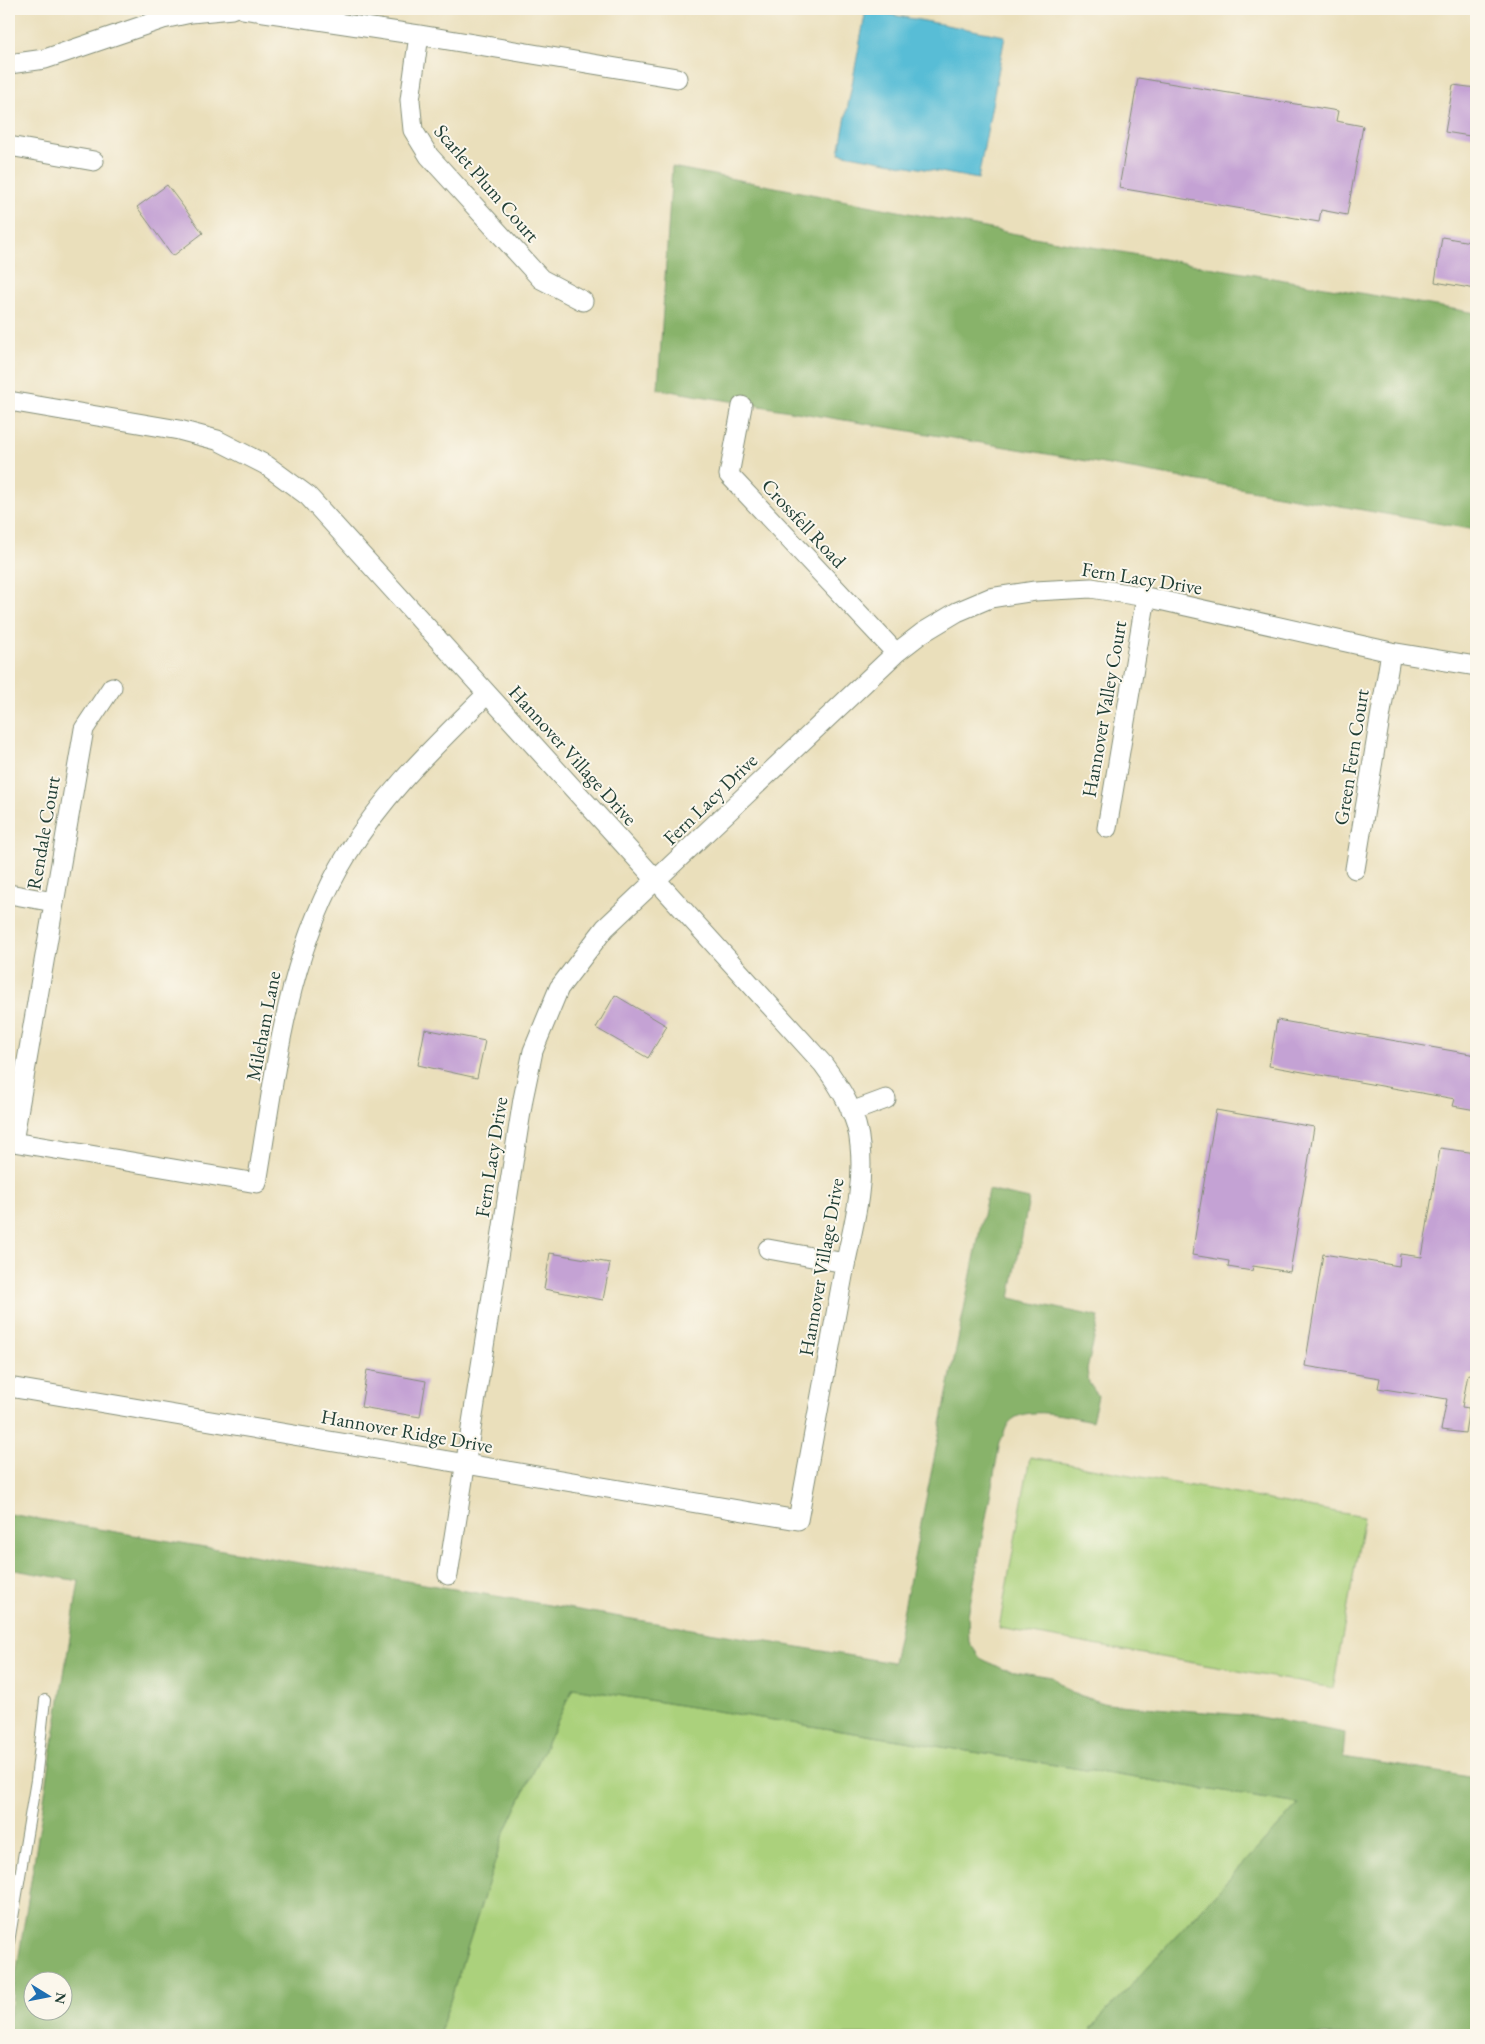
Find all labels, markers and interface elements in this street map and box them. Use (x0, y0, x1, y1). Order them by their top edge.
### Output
street label: Scarlet Plum Court (429, 119, 546, 248)
street label: Crossfell Road (756, 473, 853, 574)
street label: Fern Lacy Drive (1080, 556, 1204, 600)
street label: Hannover Valley Court (1076, 618, 1132, 799)
street label: Hannover Village Drive (503, 679, 643, 831)
street label: Green Fern Court (1327, 686, 1375, 827)
street label: Fern Lacy Drive (657, 747, 763, 851)
street label: Rendale Court (20, 773, 66, 892)
street label: Mileham Lane (240, 969, 286, 1083)
street label: Fern Lacy Drive (469, 1095, 513, 1219)
street label: Hannover Village Drive (793, 1176, 849, 1358)
street label: Hannover Ridge Drive (319, 1403, 495, 1459)
north arrow (22, 1972, 72, 2022)
text: N (51, 1991, 71, 2006)

